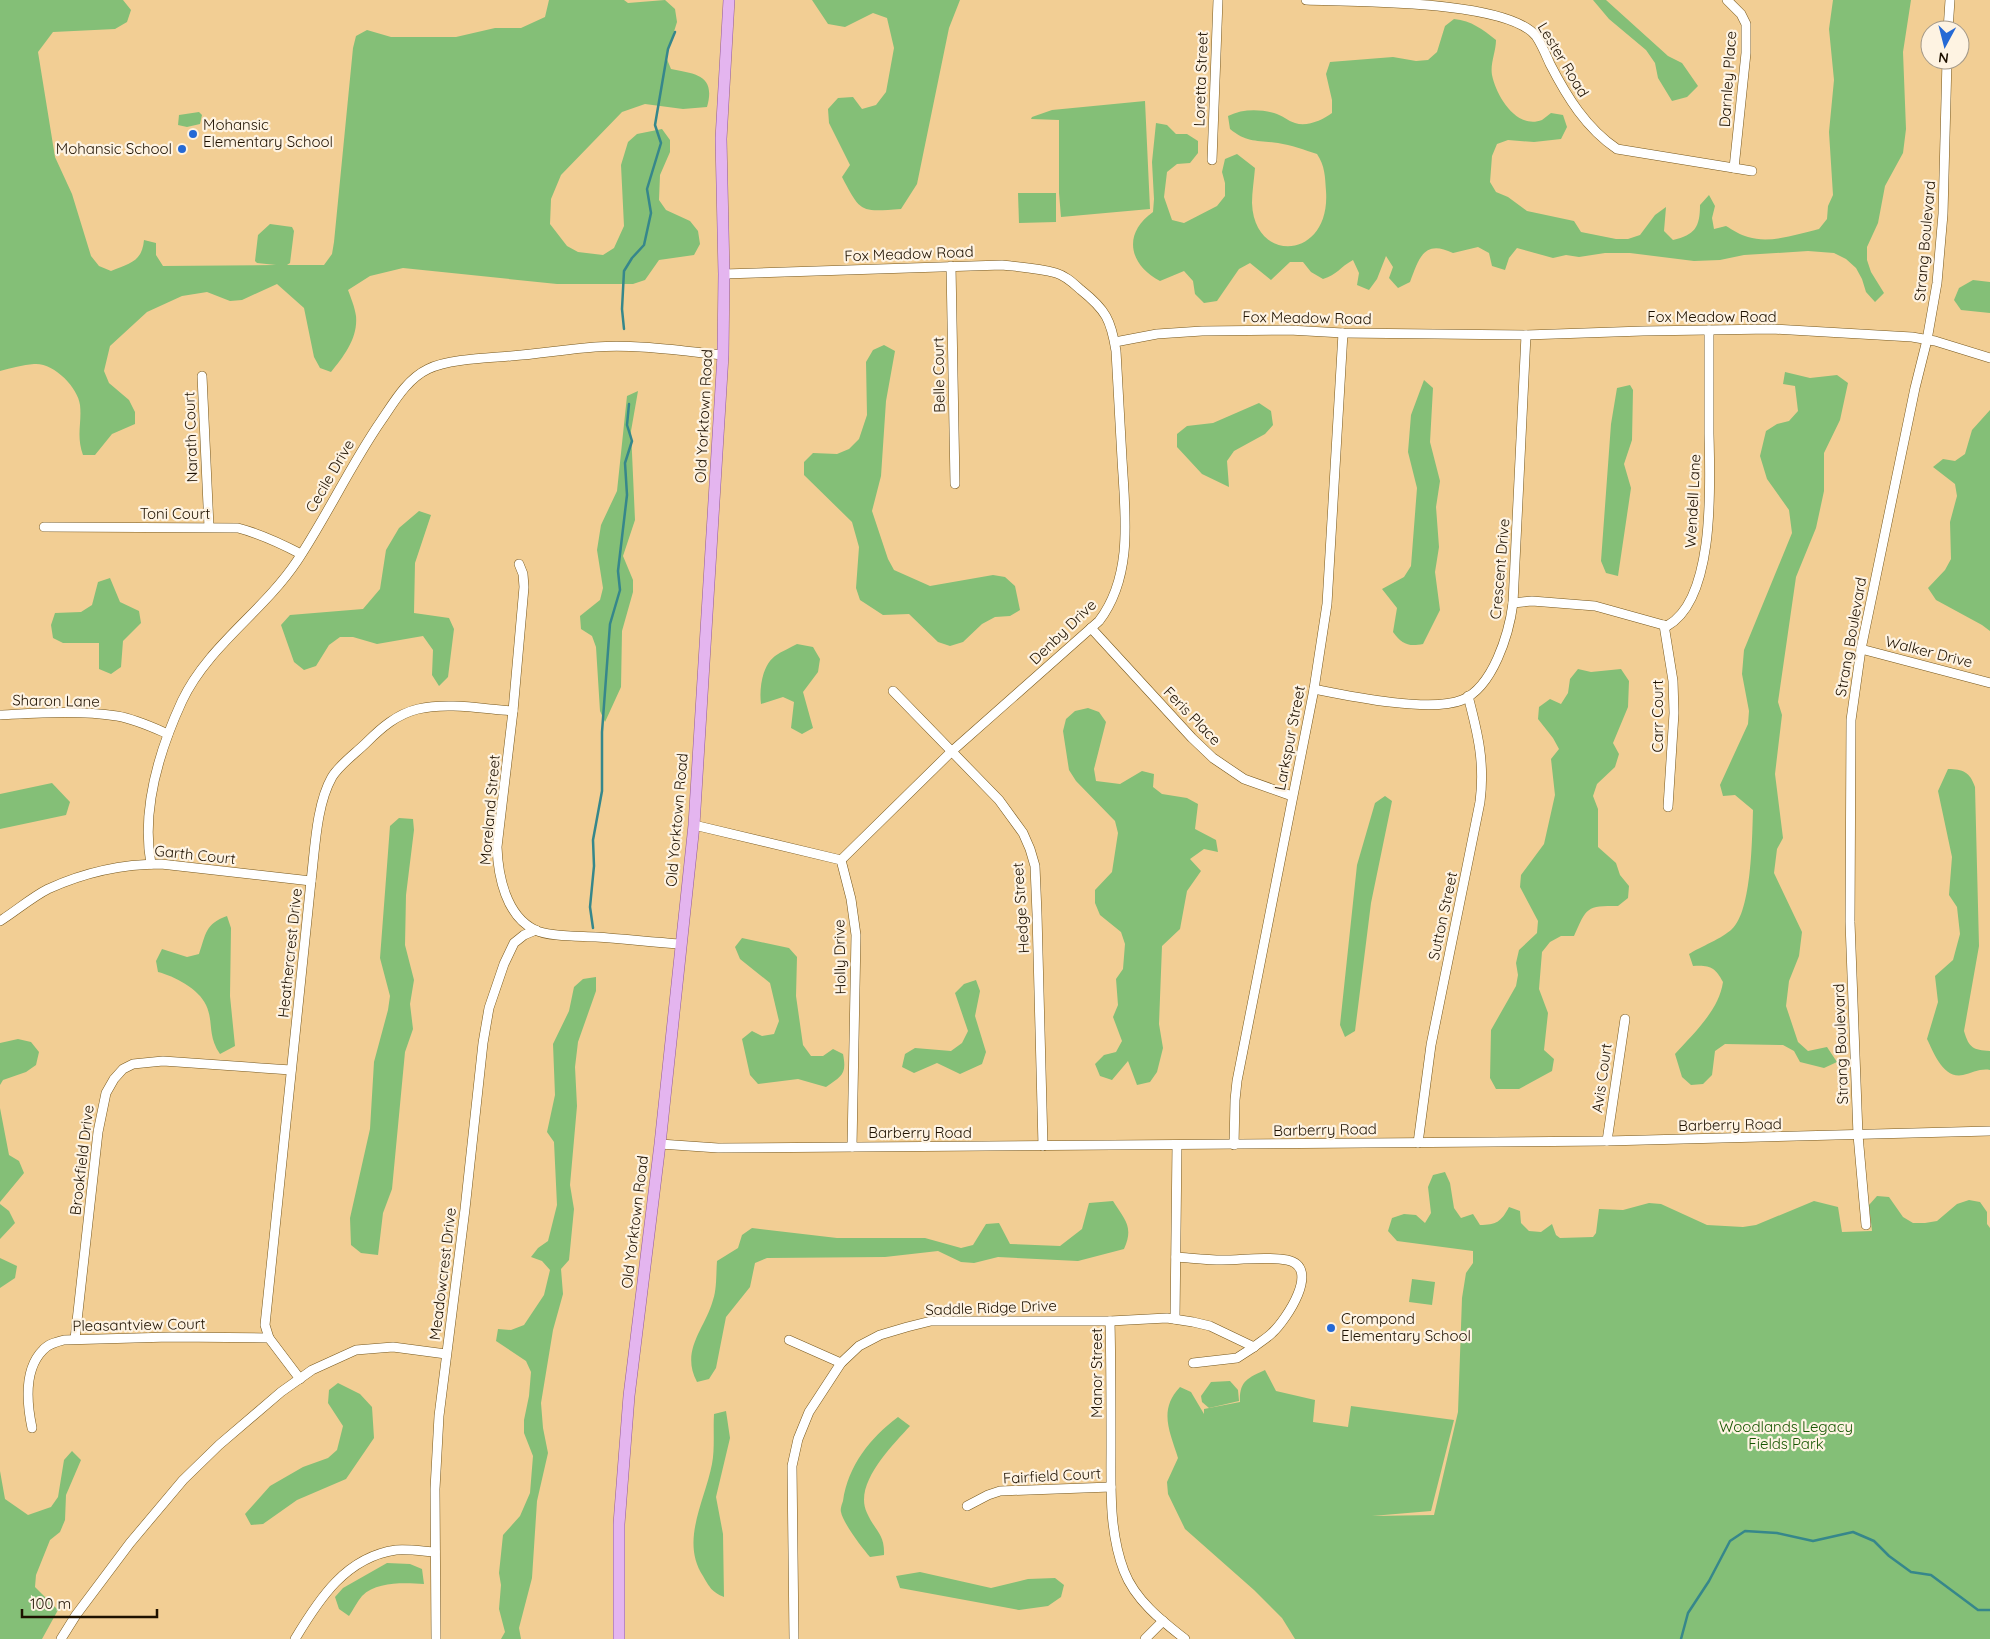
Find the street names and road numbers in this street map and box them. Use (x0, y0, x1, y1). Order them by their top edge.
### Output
street label: Lester Road (1534, 19, 1593, 101)
street label: Darnley Place (1715, 30, 1740, 128)
street label: Loretta Street (1189, 31, 1212, 127)
street label: Strang Boulevard (1910, 180, 1939, 302)
street label: Fox Meadow Road (844, 242, 974, 265)
street label: Fox Meadow Road (1242, 307, 1372, 328)
street label: Fox Meadow Road (1647, 307, 1777, 326)
street label: Belle Court (928, 337, 949, 413)
street label: Old Yorktown Road (691, 349, 716, 483)
street label: Narath Court (179, 391, 202, 483)
street label: Cecile Drive (301, 436, 358, 516)
street label: Wendell Lane (1681, 453, 1704, 549)
street label: Toni Court (140, 504, 210, 523)
street label: Crescent Drive (1486, 518, 1513, 620)
street label: Strang Boulevard (1831, 576, 1870, 698)
street label: Denby Drive (1025, 595, 1100, 668)
street label: Walker Drive (1884, 632, 1975, 672)
street label: Carr Court (1648, 680, 1667, 752)
street label: Feris Place (1160, 682, 1225, 749)
street label: Larkspur Street (1270, 684, 1309, 792)
street label: Sharon Lane (12, 690, 100, 711)
street label: Old Yorktown Road (661, 752, 692, 887)
street label: Moreland Street (475, 754, 504, 866)
street label: Garth Court (154, 841, 237, 868)
street label: Hedge Street (1008, 862, 1033, 954)
street label: Sutton Street (1424, 870, 1461, 962)
street label: Heathercrest Drive (273, 887, 306, 1019)
street label: Holly Drive (829, 919, 850, 995)
street label: Strang Boulevard (1829, 983, 1852, 1105)
street label: Avis Court (1587, 1042, 1616, 1114)
street label: Brookfield Drive (65, 1104, 98, 1216)
street label: Barberry Road (1678, 1114, 1782, 1135)
street label: Barberry Road (1273, 1119, 1377, 1140)
street label: Barberry Road (868, 1123, 972, 1142)
street label: Old Yorktown Road (617, 1154, 652, 1290)
street label: Meadowcrest Drive (425, 1207, 460, 1341)
street label: Saddle Ridge Drive (925, 1296, 1057, 1319)
street label: Pleasantview Court (72, 1314, 206, 1335)
street label: Manor Street (1087, 1328, 1106, 1418)
street label: Fairfield Court (1003, 1463, 1101, 1488)

